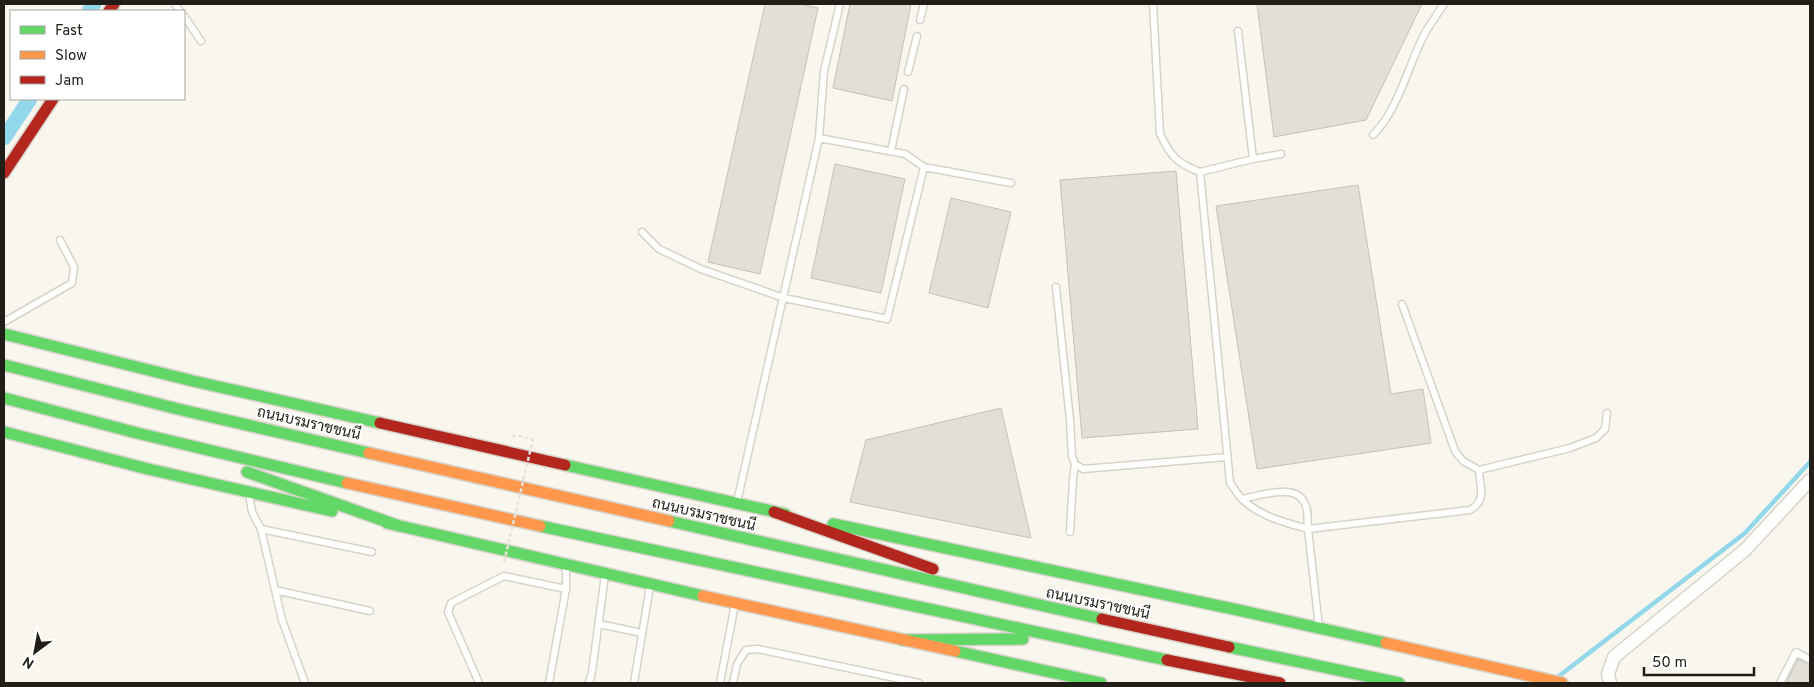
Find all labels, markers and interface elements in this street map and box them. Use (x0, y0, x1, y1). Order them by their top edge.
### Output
legend (10, 10, 185, 100)
text: Fast (55, 22, 83, 41)
text: Slow (55, 47, 87, 66)
text: Jam (55, 72, 84, 91)
street label: ถนนบรมราชชนนี (255, 401, 363, 446)
street label: ถนนบรมราชชนนี (650, 492, 758, 537)
street label: ถนนบรมราชชนนี (1044, 582, 1152, 625)
north arrow (10, 627, 60, 677)
scale bar (1644, 644, 1754, 676)
text: N (20, 652, 38, 672)
text: 50 m (1652, 654, 1687, 673)

